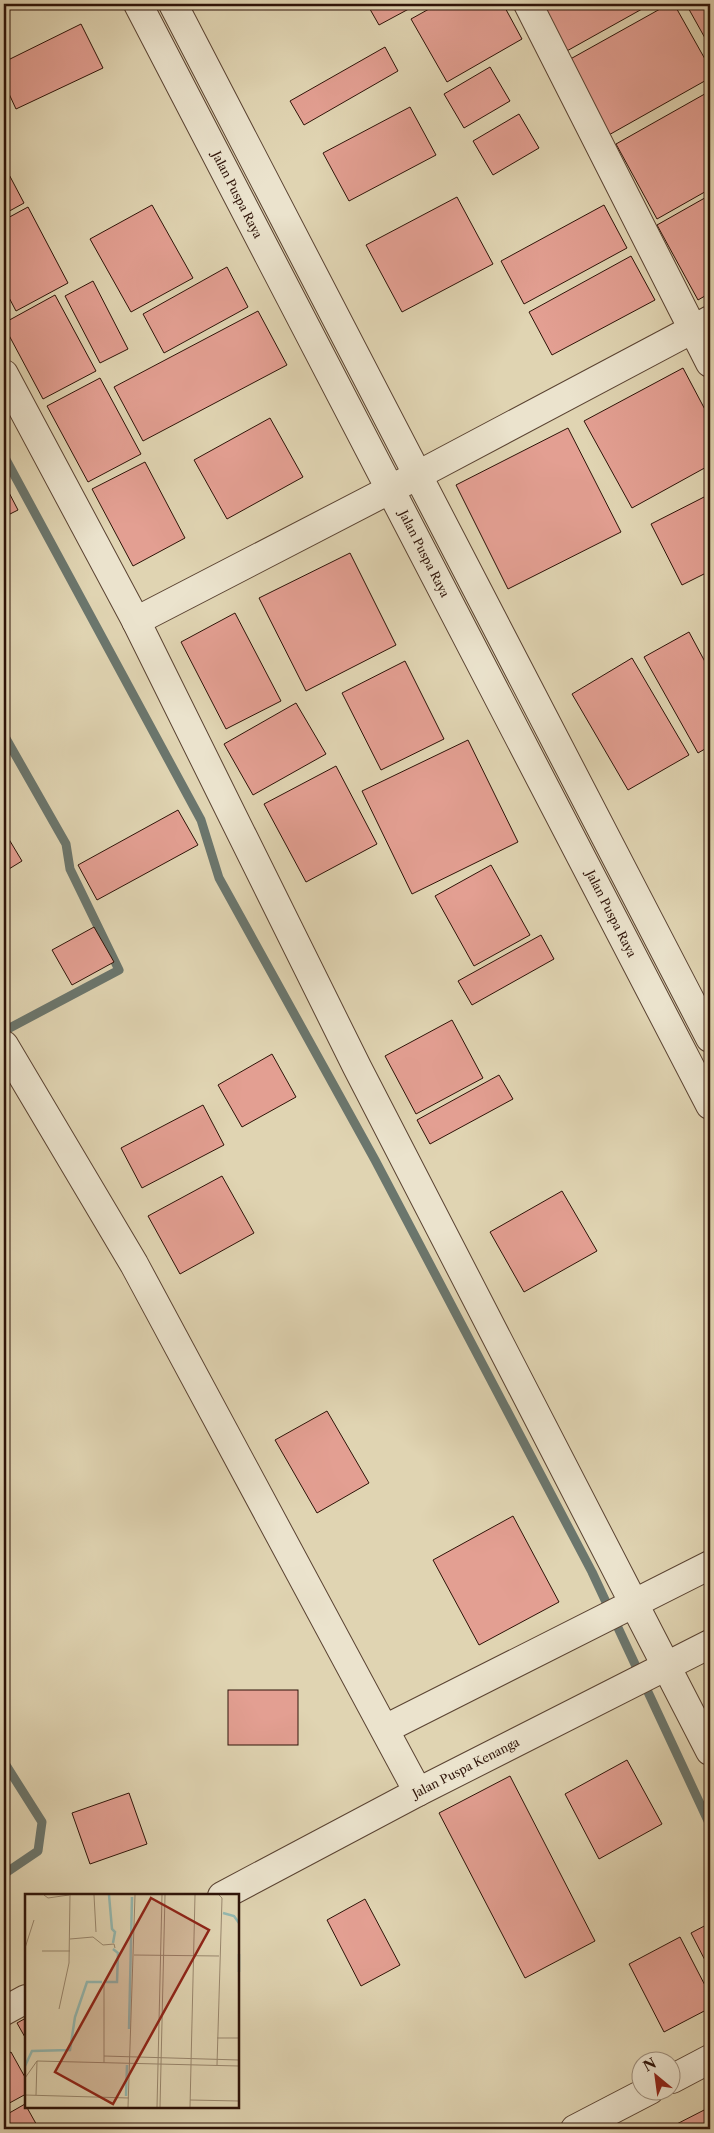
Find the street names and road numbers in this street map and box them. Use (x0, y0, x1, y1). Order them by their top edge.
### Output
street label: Jalan Puspa Raya (208, 147, 266, 241)
street label: Jalan Puspa Raya (395, 506, 453, 600)
street label: Jalan Puspa Raya (582, 866, 640, 960)
street label: Jalan Puspa Kenanga (408, 1734, 522, 1802)

